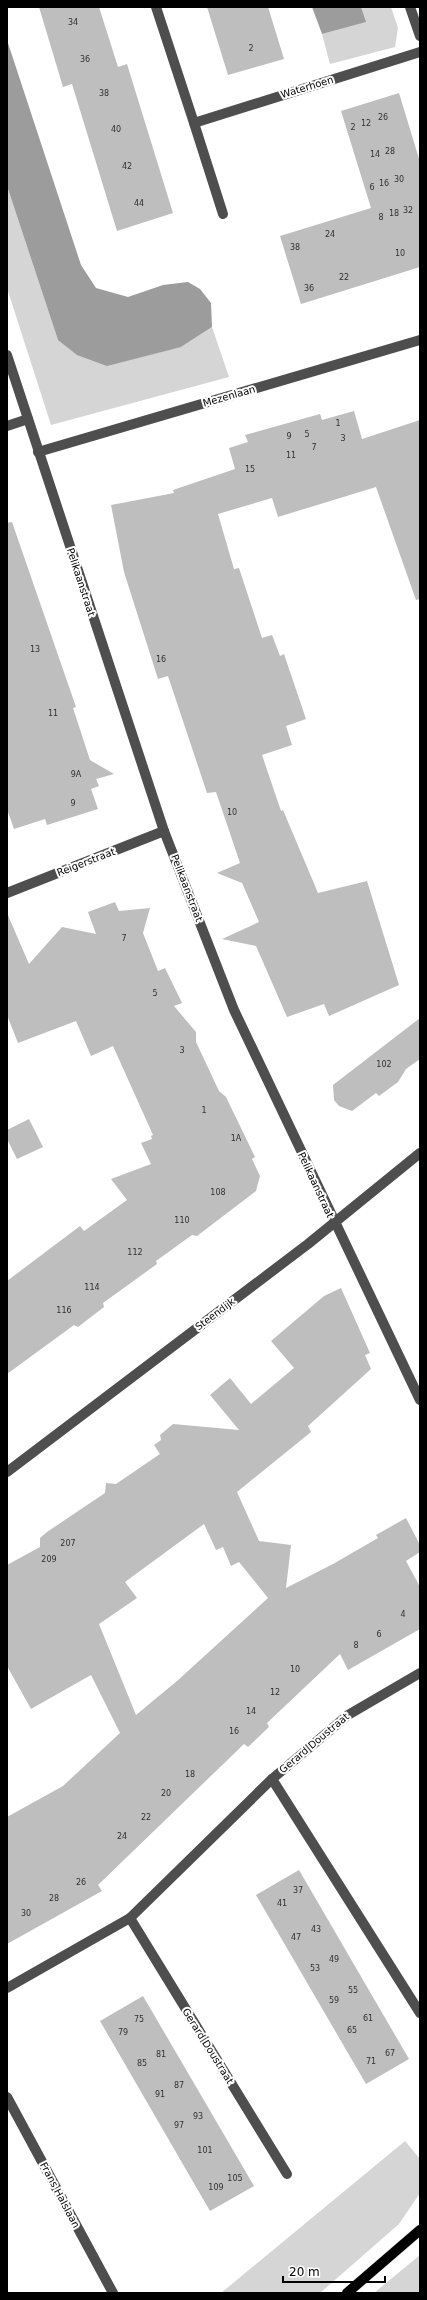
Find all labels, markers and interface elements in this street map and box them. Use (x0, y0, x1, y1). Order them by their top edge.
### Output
house number: 34 (68, 18, 78, 27)
house number: 2 (248, 44, 254, 53)
house number: 36 (80, 55, 90, 64)
street label: Waterhoen (279, 74, 335, 100)
house number: 38 (99, 89, 109, 98)
house number: 26 (378, 113, 388, 122)
house number: 12 (361, 119, 371, 128)
house number: 2 (350, 123, 356, 132)
house number: 40 (111, 125, 121, 134)
house number: 28 (385, 147, 395, 156)
house number: 14 (370, 150, 380, 159)
house number: 42 (122, 162, 132, 171)
house number: 30 (394, 175, 404, 184)
house number: 16 (379, 179, 389, 188)
house number: 6 (369, 183, 375, 192)
house number: 44 (134, 199, 144, 208)
house number: 32 (403, 206, 413, 215)
house number: 18 (389, 209, 399, 218)
house number: 8 (378, 213, 384, 222)
house number: 24 (325, 230, 335, 239)
house number: 38 (290, 243, 300, 252)
house number: 10 (395, 249, 405, 258)
house number: 22 (339, 273, 349, 282)
house number: 36 (304, 284, 314, 293)
street label: Mezenlaan (202, 383, 256, 409)
house number: 1 (335, 419, 341, 428)
house number: 5 (304, 430, 310, 439)
house number: 9 (286, 432, 292, 441)
house number: 3 (340, 434, 346, 443)
house number: 7 (311, 443, 317, 452)
house number: 11 (286, 451, 296, 460)
house number: 15 (245, 465, 255, 474)
street label: Pelikaanstraat (65, 547, 97, 618)
house number: 13 (30, 645, 40, 654)
house number: 16 (156, 655, 166, 664)
house number: 11 (48, 709, 58, 718)
house number: 9A (71, 770, 82, 779)
house number: 9 (70, 799, 76, 808)
house number: 10 (227, 808, 237, 817)
street label: Reigerstraat (55, 846, 117, 878)
street label: Pelikaanstraat (169, 853, 205, 923)
house number: 7 (121, 934, 127, 943)
house number: 5 (152, 989, 158, 998)
house number: 3 (179, 1046, 185, 1055)
house number: 102 (376, 1060, 392, 1069)
house number: 1 (201, 1106, 207, 1115)
house number: 1A (231, 1134, 242, 1143)
street label: Pelikaanstraat (296, 1150, 336, 1220)
house number: 108 (210, 1188, 226, 1197)
house number: 110 (174, 1216, 190, 1225)
house number: 112 (127, 1248, 143, 1257)
house number: 114 (84, 1283, 100, 1292)
street label: Steendijk (193, 1295, 237, 1332)
house number: 116 (56, 1306, 72, 1315)
house number: 207 (60, 1539, 76, 1548)
house number: 209 (41, 1555, 57, 1564)
house number: 4 (400, 1610, 406, 1619)
house number: 6 (376, 1630, 382, 1639)
house number: 8 (353, 1641, 359, 1650)
house number: 10 (290, 1665, 300, 1674)
house number: 12 (270, 1688, 280, 1697)
house number: 14 (246, 1707, 256, 1716)
street label: Gerard Doustraat (277, 1711, 351, 1775)
house number: 16 (229, 1727, 239, 1736)
house number: 18 (185, 1770, 195, 1779)
house number: 20 (161, 1789, 171, 1798)
house number: 22 (141, 1813, 151, 1822)
house number: 24 (117, 1832, 127, 1841)
house number: 26 (76, 1878, 86, 1887)
house number: 37 (293, 1886, 303, 1895)
house number: 28 (49, 1894, 59, 1903)
house number: 41 (277, 1899, 287, 1908)
house number: 30 (21, 1909, 31, 1918)
house number: 43 (311, 1925, 321, 1934)
house number: 47 (291, 1933, 301, 1942)
house number: 49 (329, 1955, 339, 1964)
house number: 53 (310, 1964, 320, 1973)
house number: 55 (348, 1986, 358, 1995)
house number: 59 (329, 1996, 339, 2005)
street label: Gerard Doustraat (180, 2006, 236, 2086)
house number: 61 (363, 2014, 373, 2023)
house number: 75 (134, 2015, 144, 2024)
house number: 65 (347, 2026, 357, 2035)
house number: 79 (118, 2028, 128, 2037)
house number: 67 (385, 2049, 395, 2058)
house number: 81 (156, 2050, 166, 2059)
house number: 71 (366, 2057, 376, 2066)
house number: 85 (137, 2059, 147, 2068)
house number: 87 (174, 2081, 184, 2090)
house number: 91 (155, 2090, 165, 2099)
house number: 93 (193, 2112, 203, 2121)
house number: 97 (174, 2121, 184, 2130)
house number: 101 (197, 2146, 213, 2155)
street label: Frans Halslaan (38, 2160, 82, 2230)
house number: 105 (227, 2174, 243, 2183)
house number: 109 (208, 2183, 224, 2192)
scale bar (283, 2258, 385, 2284)
text: 20 m (289, 2265, 320, 2279)

